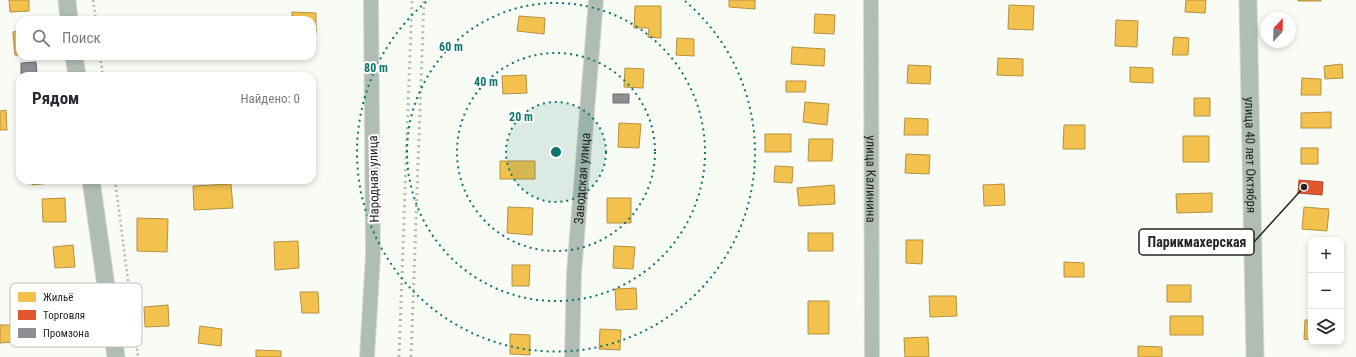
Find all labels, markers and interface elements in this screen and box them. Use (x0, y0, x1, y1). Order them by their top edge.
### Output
north arrow (1260, 12, 1296, 48)
search box (16, 16, 316, 60)
icon: search (30, 27, 52, 49)
text: Поиск (62, 29, 101, 47)
text: 60 m (439, 40, 463, 54)
text: 80 m (364, 61, 388, 75)
text: 40 m (474, 75, 498, 89)
text: Рядом (32, 88, 79, 108)
text: Найдено: 0 (240, 91, 300, 106)
street label: улица 40 лет Октября (1242, 97, 1259, 213)
text: 20 m (509, 110, 533, 124)
street label: Заводская улица (571, 132, 593, 225)
street label: Народная улица (365, 135, 382, 223)
street label: улица Калинина (863, 135, 879, 223)
centre of rings (549, 145, 563, 159)
callout: Парикмахерская (1139, 229, 1254, 255)
text: Парикмахерская (1148, 234, 1247, 250)
map controls (1308, 237, 1344, 345)
button: + (1308, 237, 1344, 273)
button: − (1308, 273, 1344, 309)
legend (10, 283, 142, 347)
text: Жильё (43, 291, 73, 304)
text: Торговля (43, 309, 85, 322)
button: layers (1308, 309, 1344, 345)
text: Промзона (43, 327, 89, 340)

